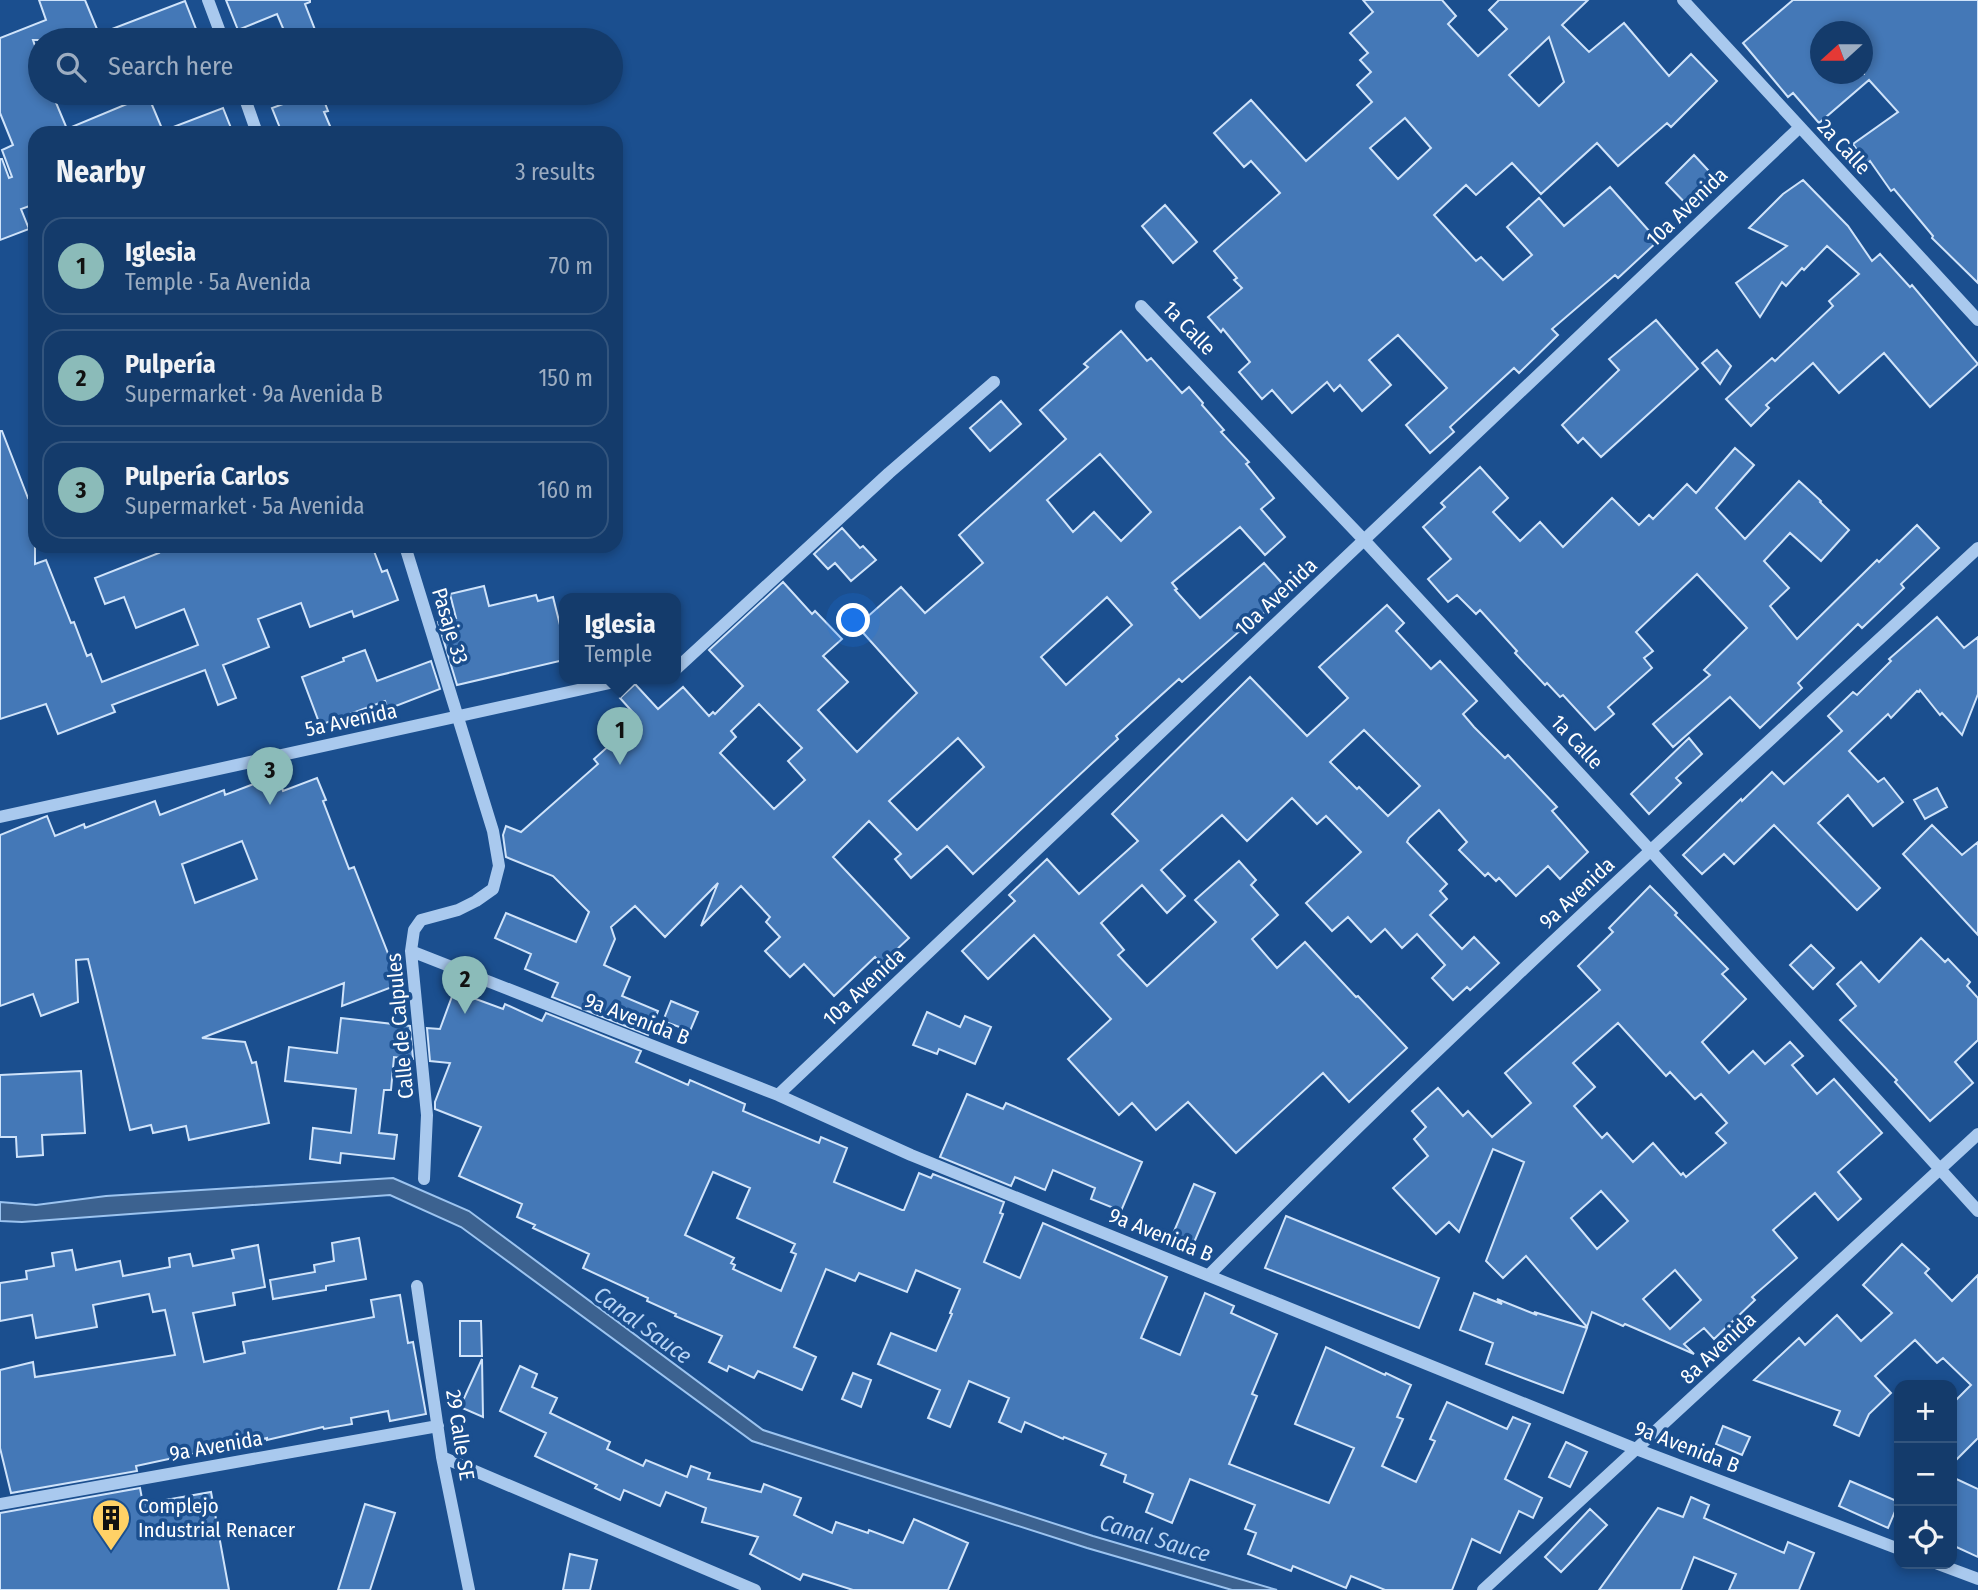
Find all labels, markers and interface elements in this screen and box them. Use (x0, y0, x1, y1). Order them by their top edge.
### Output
north arrow (1810, 21, 1873, 84)
search box (28, 28, 623, 105)
icon: search (52, 48, 90, 86)
text: Search here (108, 51, 233, 82)
street label: 2a Calle (1812, 114, 1876, 180)
text: Nearby (56, 154, 145, 190)
text: 3 results (515, 158, 595, 186)
street label: 10a Avenida (1641, 162, 1733, 252)
text: Iglesia (125, 237, 196, 268)
text: 1 (76, 252, 86, 280)
text: 70 m (549, 252, 593, 280)
text: Temple · 5a Avenida (125, 268, 311, 296)
street label: 1a Calle (1157, 295, 1221, 361)
text: Pulpería (125, 349, 216, 380)
text: 2 (76, 364, 86, 392)
text: 150 m (538, 364, 593, 392)
text: Supermarket · 9a Avenida B (125, 380, 383, 408)
text: Pulpería Carlos (125, 461, 289, 492)
text: 3 (76, 476, 86, 504)
text: 160 m (538, 476, 593, 504)
text: Supermarket · 5a Avenida (125, 492, 364, 520)
street label: 10a Avenida (1229, 552, 1323, 642)
street label: Pasaje 33 (426, 585, 474, 667)
popup (559, 593, 681, 684)
your location (836, 603, 870, 637)
text: Iglesia (584, 609, 656, 640)
text: Temple (584, 640, 652, 668)
street label: 5a Avenida (303, 698, 399, 742)
pin: 1 (597, 707, 643, 765)
street label: 1a Calle (1545, 709, 1609, 775)
pin: 3 (247, 747, 293, 805)
street label: 9a Avenida (1534, 852, 1620, 934)
street label: 10a Avenida (817, 942, 911, 1032)
street label: Calle de Calpules (381, 952, 419, 1100)
pin: 2 (442, 956, 488, 1014)
street label: 9a Avenida B (581, 987, 693, 1051)
street label: 9a Avenida B (1105, 1202, 1217, 1268)
water label: Canal Sauce (589, 1280, 697, 1370)
street label: 8a Avenida (1675, 1306, 1761, 1390)
map controls (1894, 1380, 1957, 1569)
button: + (1894, 1380, 1957, 1443)
street label: 29 Calle SE (440, 1388, 480, 1482)
street label: 9a Avenida B (1631, 1415, 1743, 1479)
street label: 9a Avenida (168, 1425, 264, 1467)
button: − (1894, 1443, 1957, 1506)
place label: Complejo Industrial Renacer (138, 1493, 296, 1543)
building icon: Complejo Industrial Renacer (90, 1497, 132, 1552)
button: locate (1894, 1506, 1957, 1569)
water label: Canal Sauce (1097, 1508, 1214, 1568)

